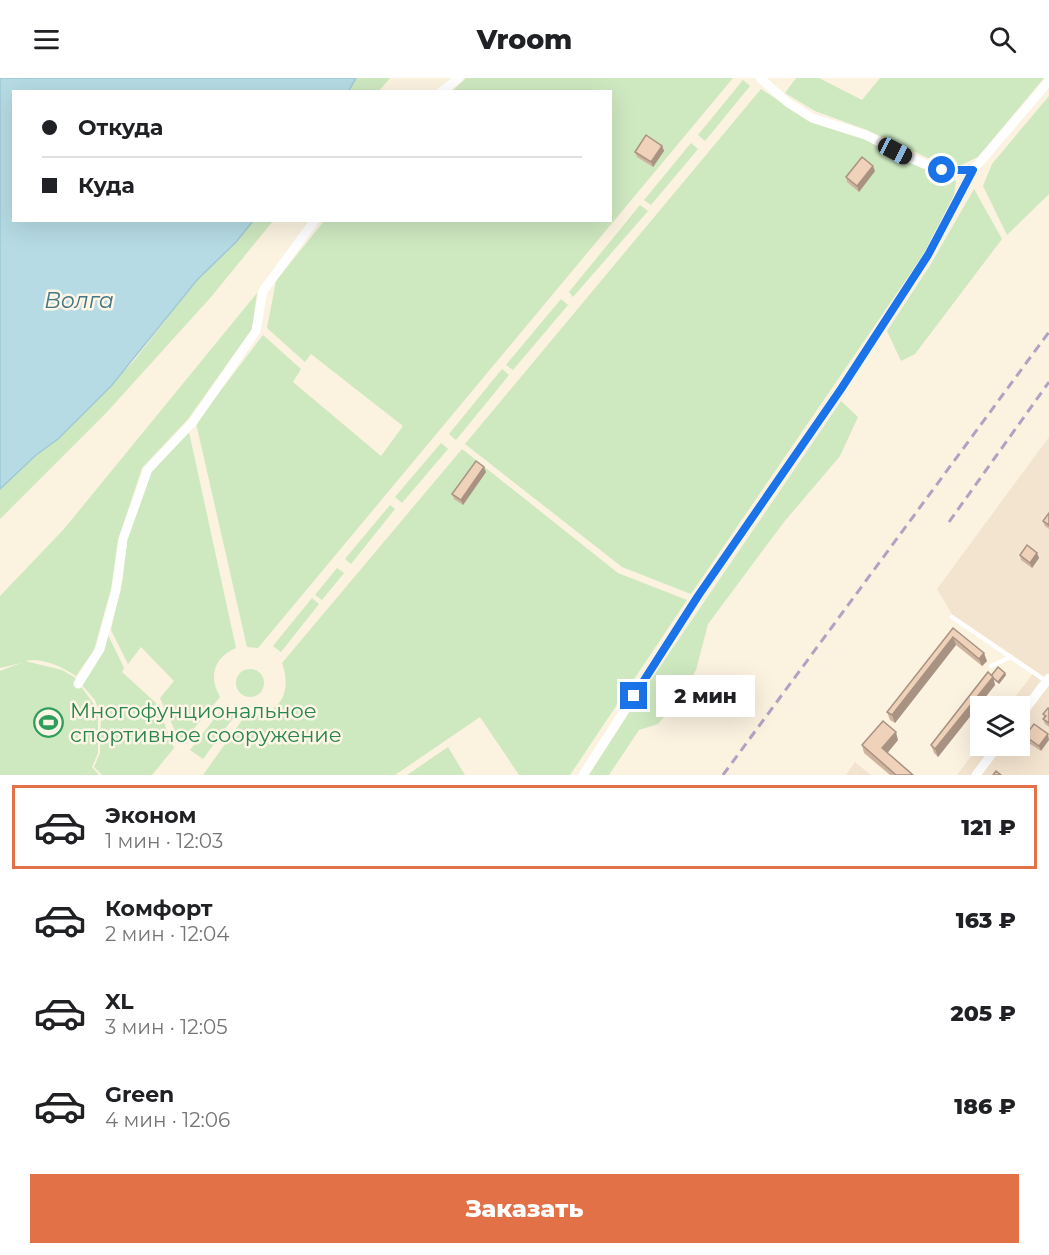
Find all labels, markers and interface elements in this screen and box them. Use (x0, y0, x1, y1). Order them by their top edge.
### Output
icon: menu (30, 23, 63, 56)
text: Vroom (477, 23, 572, 56)
icon: search (986, 23, 1019, 56)
text: Откуда (78, 114, 163, 141)
car (875, 135, 915, 167)
route start (928, 156, 955, 183)
text: Куда (78, 172, 135, 199)
water label: Волга (44, 287, 114, 314)
callout: 2 мин (655, 675, 754, 717)
route end (620, 682, 647, 709)
text: 2 мин (674, 684, 737, 708)
map controls (970, 696, 1030, 756)
button: layers (970, 696, 1030, 756)
place label: Многофунциональное спортивное сооружение (70, 698, 342, 747)
sports icon: Многофунциональное спортивное сооружение (33, 707, 65, 739)
icon: car (33, 800, 87, 854)
text: Эконом (105, 802, 196, 829)
text: 121 ₽ (961, 814, 1016, 841)
text: 1 мин · 12:03 (105, 829, 223, 853)
icon: car (33, 893, 87, 947)
text: Комфорт (105, 895, 213, 922)
text: 163 ₽ (956, 907, 1016, 934)
text: 2 мин · 12:04 (105, 922, 229, 946)
icon: car (33, 986, 87, 1040)
text: XL (105, 988, 134, 1015)
text: 205 ₽ (951, 1000, 1016, 1027)
text: 3 мин · 12:05 (105, 1015, 227, 1039)
icon: car (33, 1079, 87, 1133)
text: Green (105, 1081, 174, 1108)
text: 186 ₽ (954, 1093, 1016, 1120)
text: 4 мин · 12:06 (105, 1108, 230, 1132)
button: Заказать (30, 1174, 1019, 1243)

